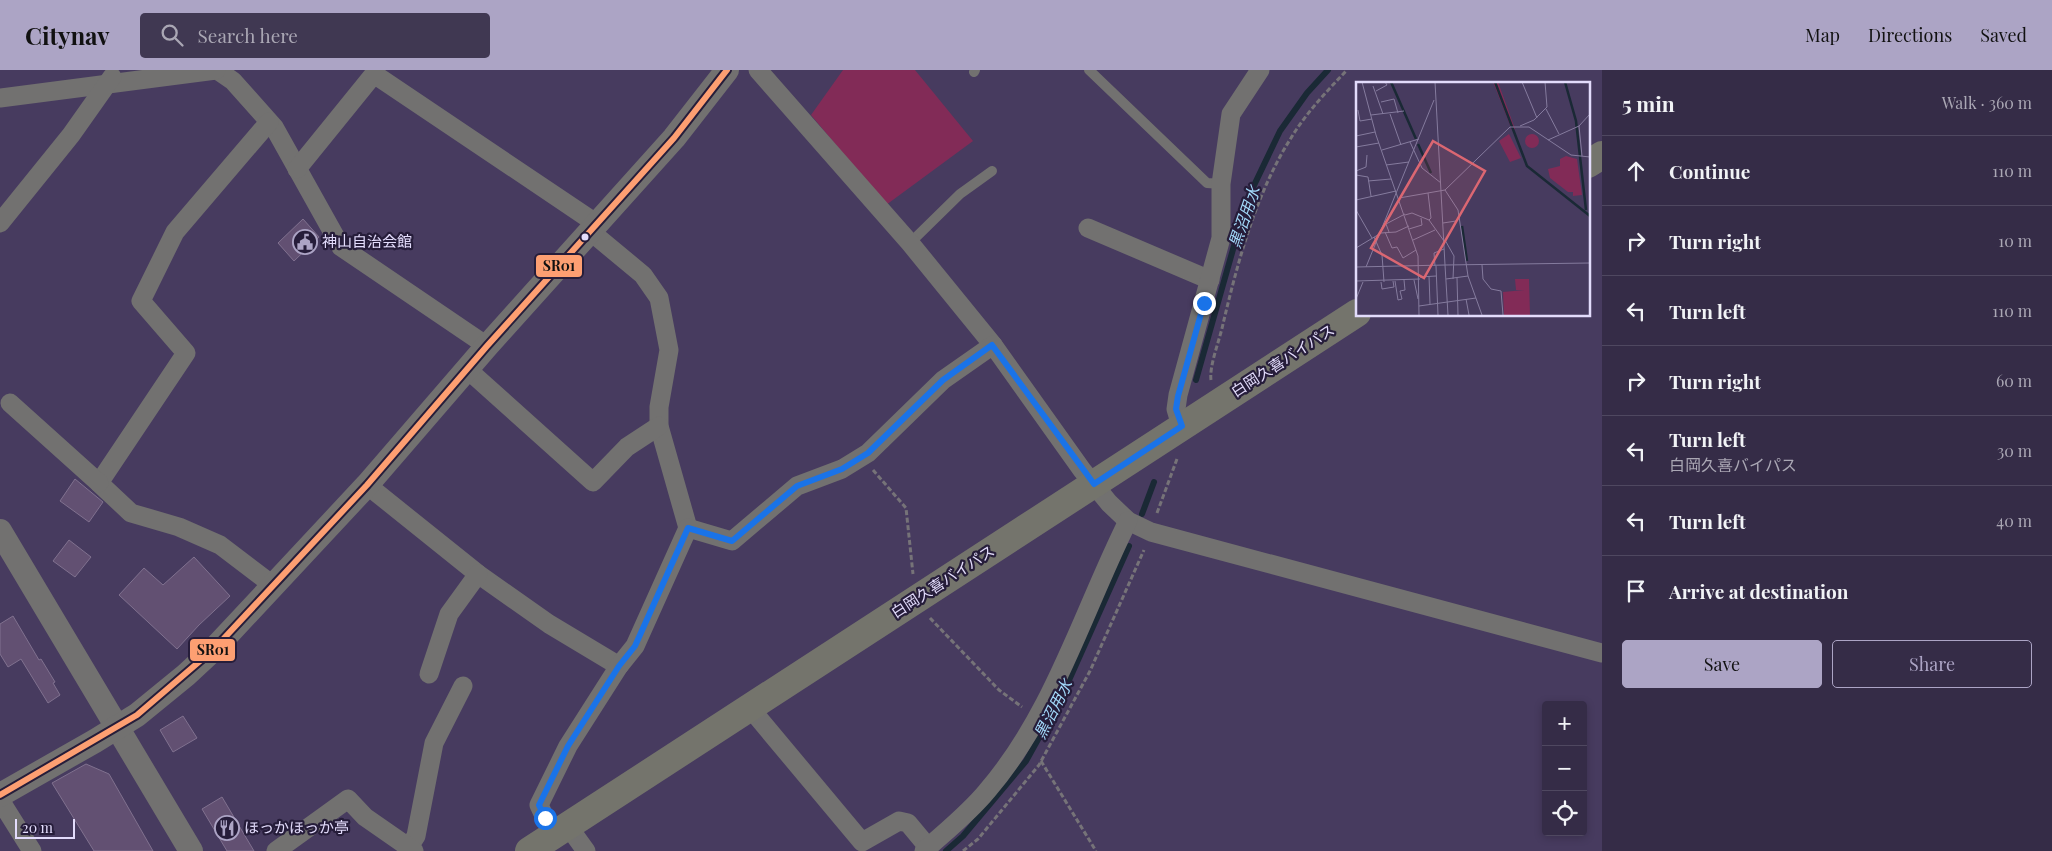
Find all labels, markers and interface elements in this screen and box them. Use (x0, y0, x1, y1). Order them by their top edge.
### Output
search box (140, 13, 490, 58)
text: Citynav (25, 19, 110, 51)
icon: search (158, 21, 186, 49)
text: Search here (198, 22, 298, 48)
text: Map (1805, 23, 1840, 47)
text: Directions (1868, 23, 1952, 47)
text: Saved (1980, 23, 2027, 47)
inset map (1356, 82, 1590, 316)
text: 5 min (1622, 89, 1675, 117)
text: Walk · 360 m (1942, 92, 2032, 113)
icon: ahead (1622, 157, 1650, 185)
text: Continue (1669, 158, 1750, 184)
text: 110 m (1992, 160, 2032, 181)
water label: 黒沼用水 (1223, 181, 1265, 251)
icon: right (1622, 227, 1650, 255)
text: Turn right (1669, 228, 1761, 254)
public building icon: 神山自治会館 (292, 229, 318, 255)
text: 10 m (1998, 230, 2032, 251)
place label: 神山自治会館 (322, 231, 412, 251)
unlabelled marker (580, 232, 590, 242)
line badge: SR01 (535, 254, 583, 278)
text: SR01 (543, 256, 575, 275)
route end (1193, 292, 1216, 315)
icon: left (1622, 297, 1650, 325)
text: Turn left (1669, 298, 1746, 324)
text: 110 m (1992, 300, 2032, 321)
street label: 白岡久喜バイパス (1227, 319, 1338, 401)
icon: right (1622, 367, 1650, 395)
text: Turn right (1669, 368, 1761, 394)
text: 60 m (1996, 370, 2032, 391)
text: Turn left (1669, 426, 1746, 452)
icon: left (1622, 437, 1650, 465)
text: 30 m (1997, 440, 2032, 461)
text: 白岡久喜バイパス (1669, 454, 1797, 475)
icon: left (1622, 507, 1650, 535)
text: Turn left (1669, 508, 1746, 534)
text: 40 m (1996, 510, 2032, 531)
street label: 白岡久喜バイパス (887, 540, 998, 622)
icon: arrive (1622, 577, 1650, 605)
text: Arrive at destination (1669, 578, 1849, 604)
line badge: SR01 (189, 638, 236, 662)
text: SR01 (197, 640, 229, 659)
button: Save (1622, 640, 1822, 688)
button: Share (1832, 640, 2032, 688)
water label: 黒沼用水 (1029, 674, 1077, 742)
map controls (1542, 701, 1587, 836)
button: + (1542, 701, 1587, 746)
button: − (1542, 746, 1587, 791)
button: locate (1542, 791, 1587, 836)
route start (534, 807, 557, 830)
restaurant icon: ほっかほっか亭 (214, 815, 240, 841)
scale bar (15, 816, 75, 839)
place label: ほっかほっか亭 (244, 817, 349, 837)
text: 20 m (22, 818, 53, 837)

